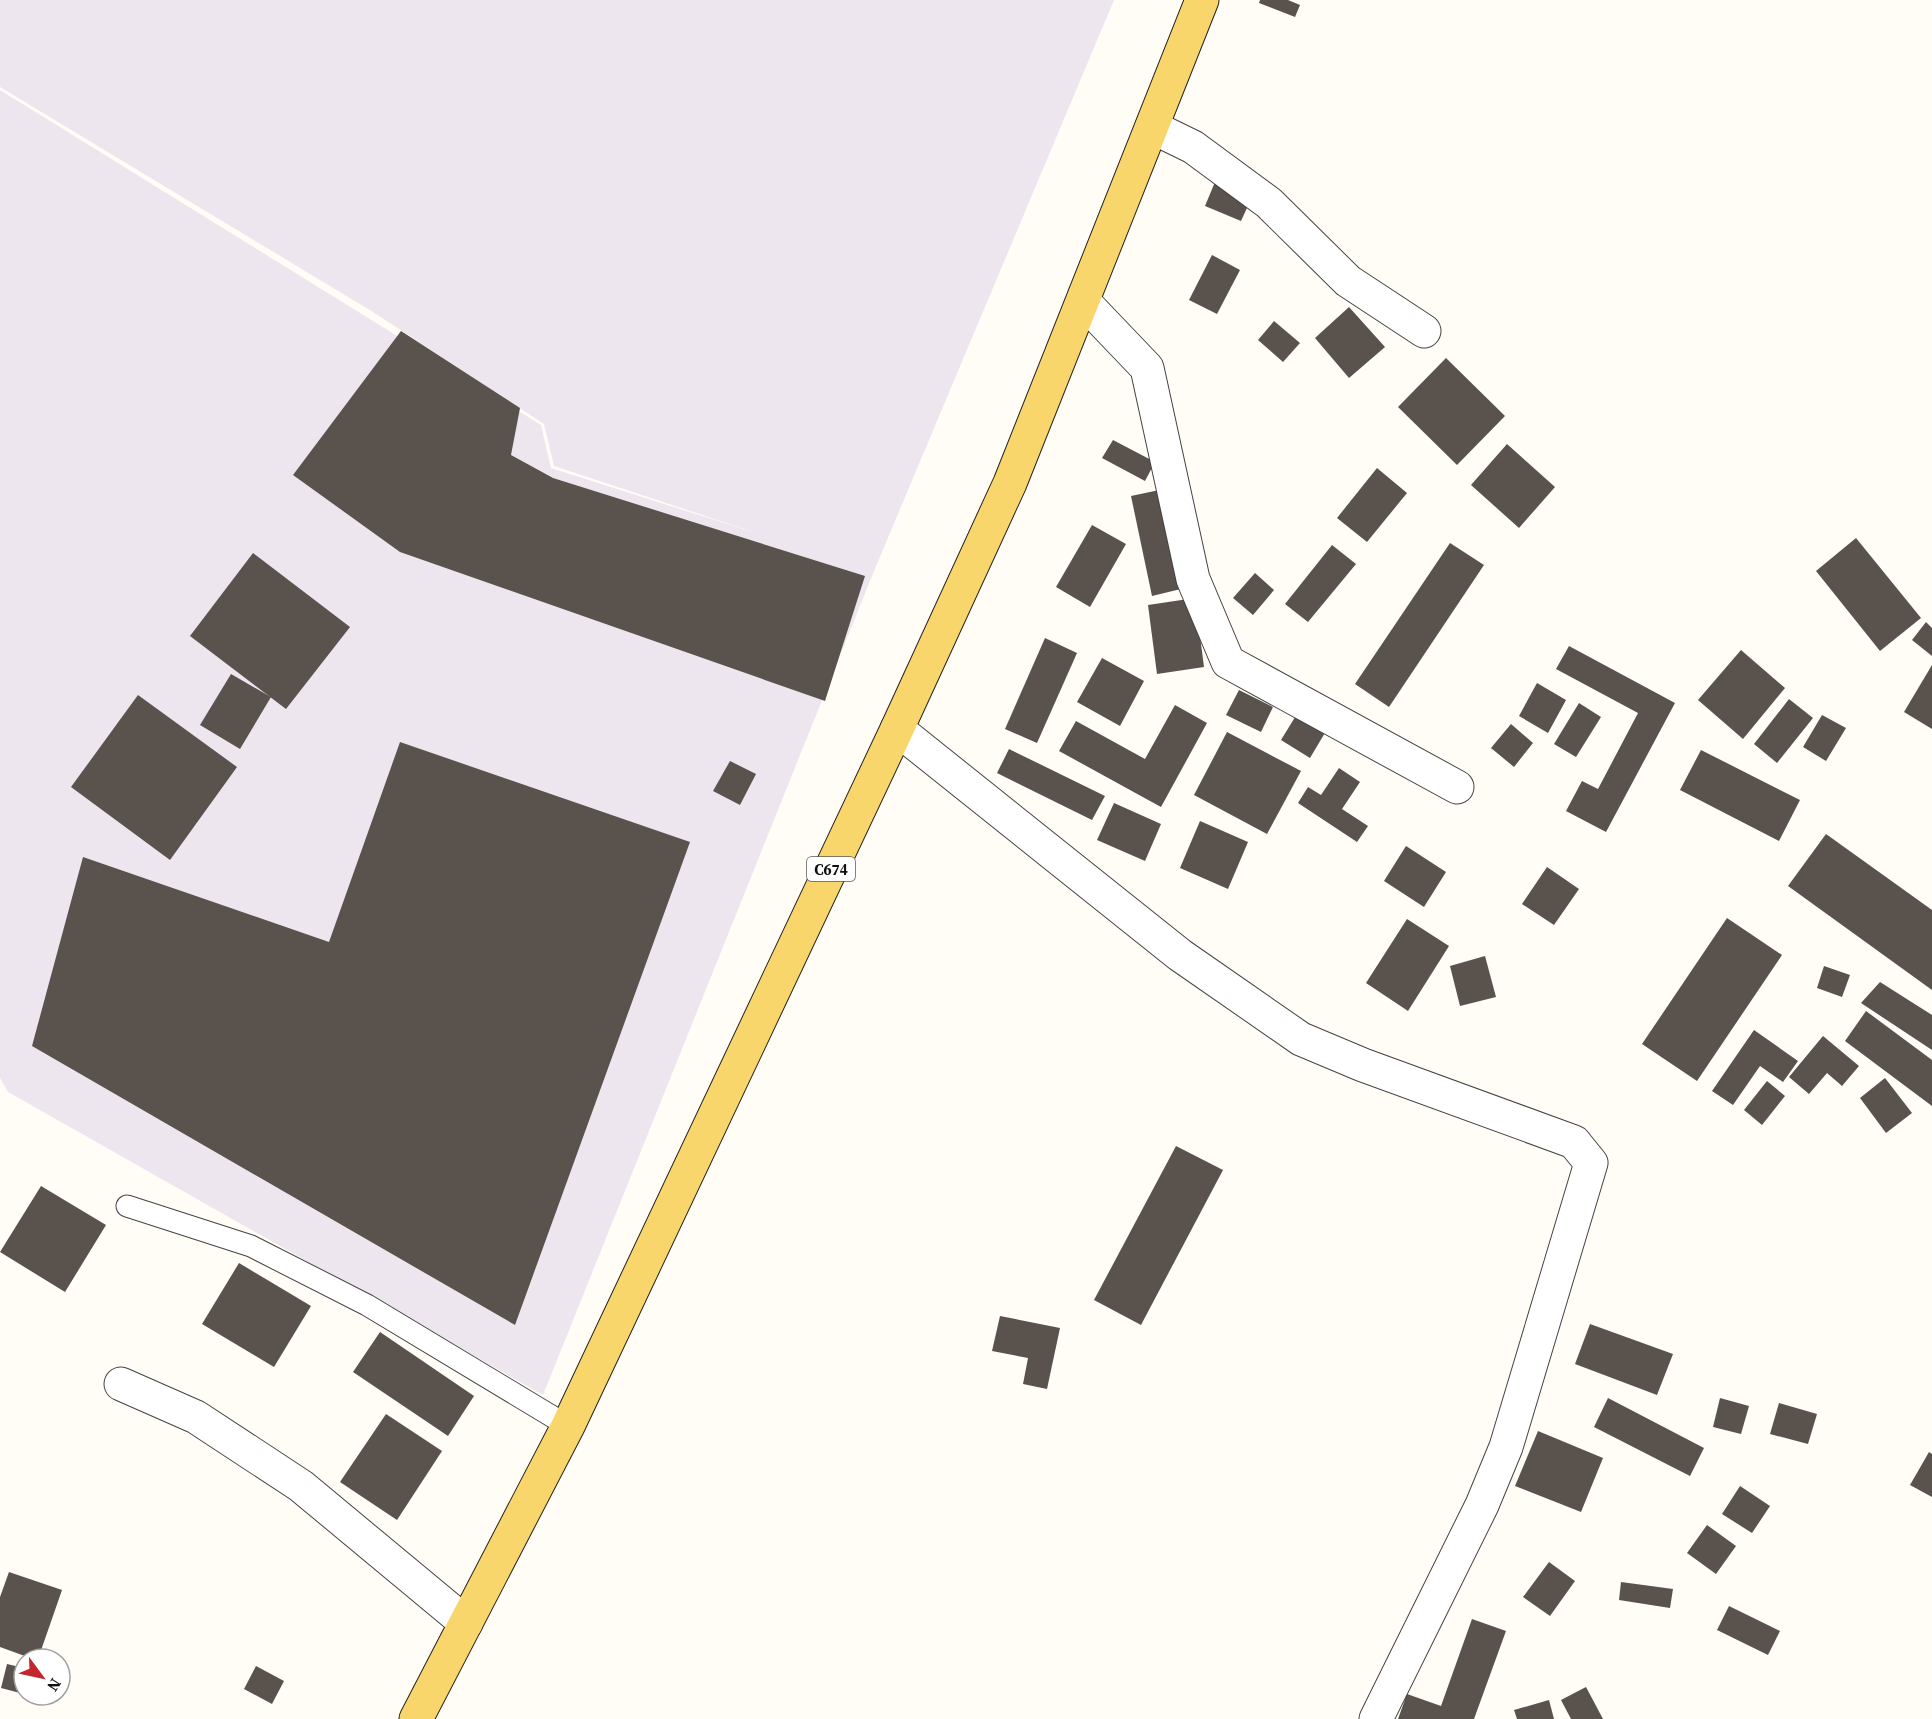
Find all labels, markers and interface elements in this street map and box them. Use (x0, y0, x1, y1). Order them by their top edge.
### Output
road number: C674 (807, 857, 855, 881)
north arrow (12, 1647, 72, 1707)
text: N (42, 1674, 67, 1696)

